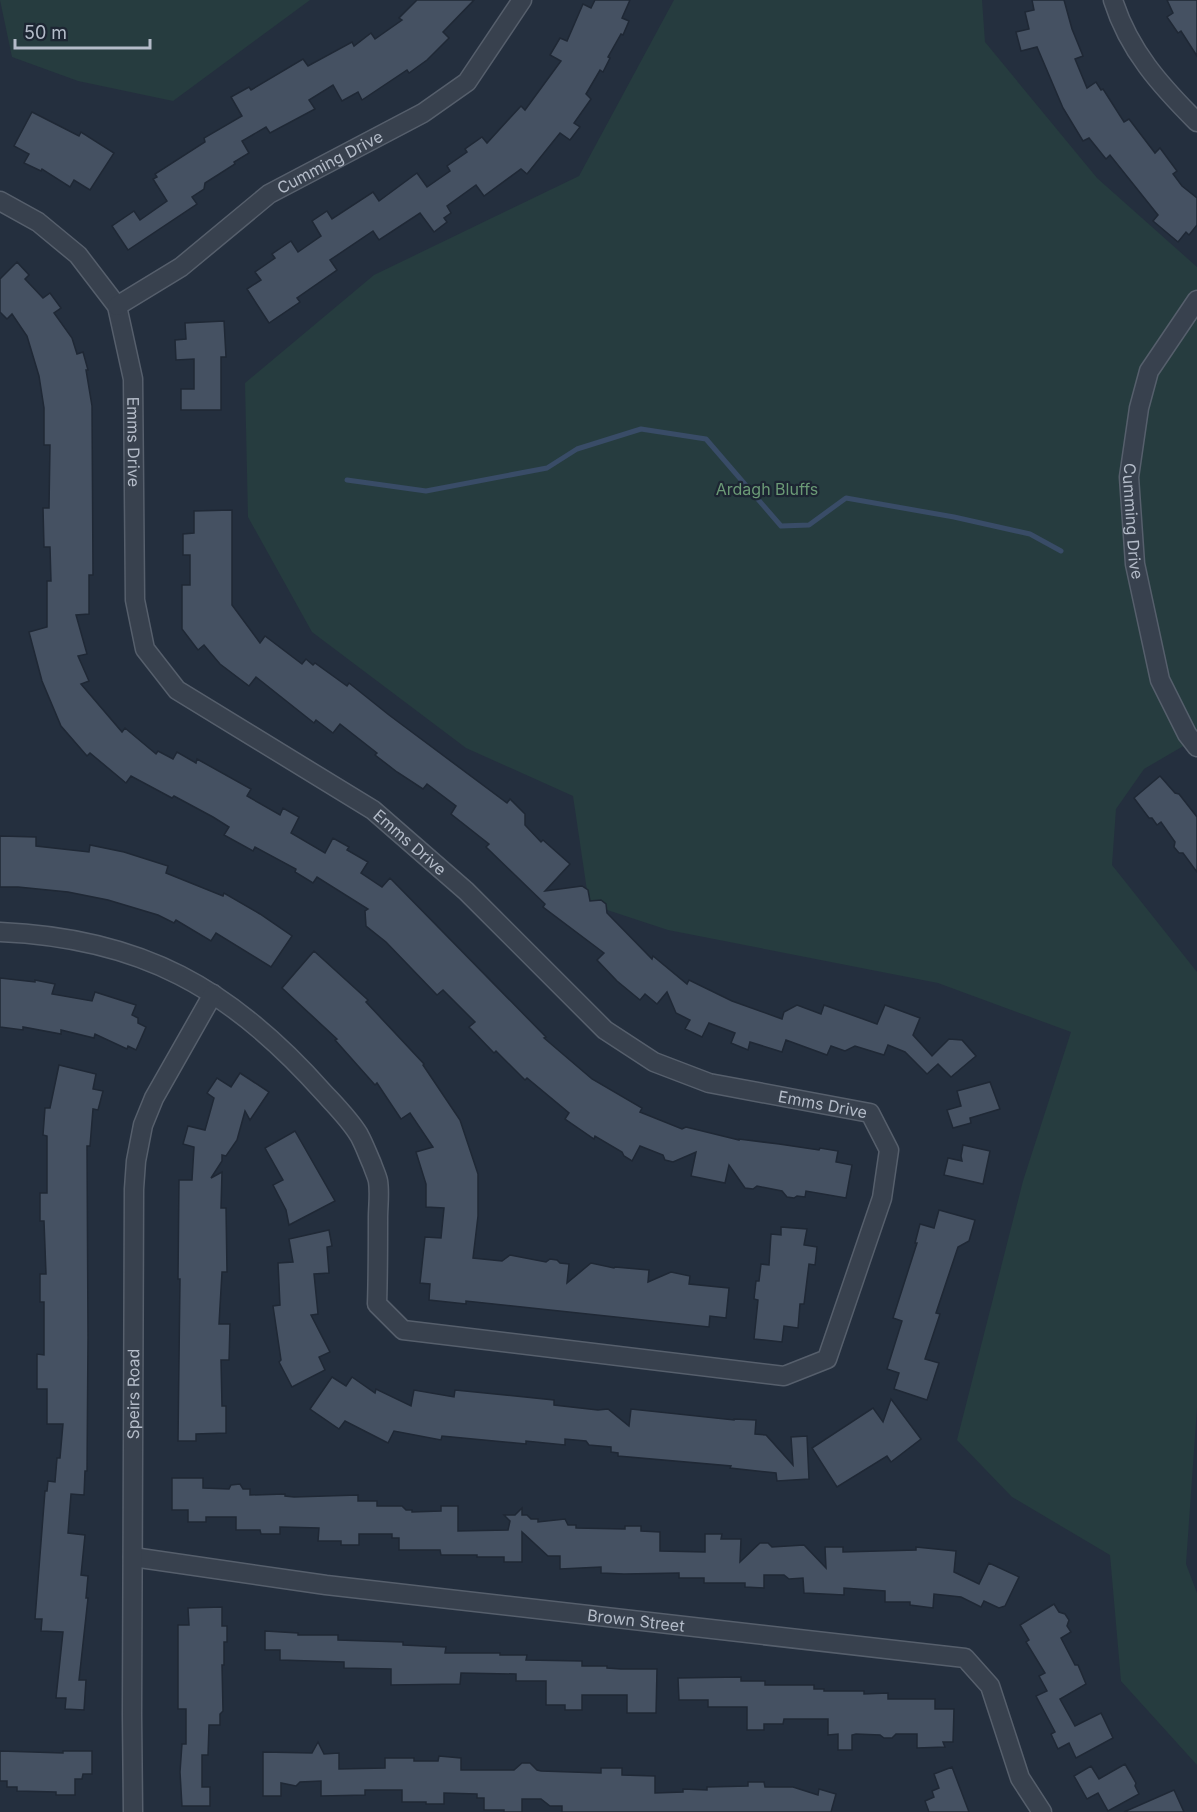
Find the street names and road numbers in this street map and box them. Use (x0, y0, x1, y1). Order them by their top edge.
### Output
street label: Cumming Drive (274, 126, 386, 198)
street label: Emms Drive (123, 397, 144, 487)
street label: Cumming Drive (1119, 462, 1148, 581)
street label: Emms Drive (369, 805, 451, 879)
street label: Emms Drive (776, 1086, 869, 1122)
street label: Speirs Road (123, 1349, 143, 1439)
street label: Brown Street (586, 1605, 686, 1636)

